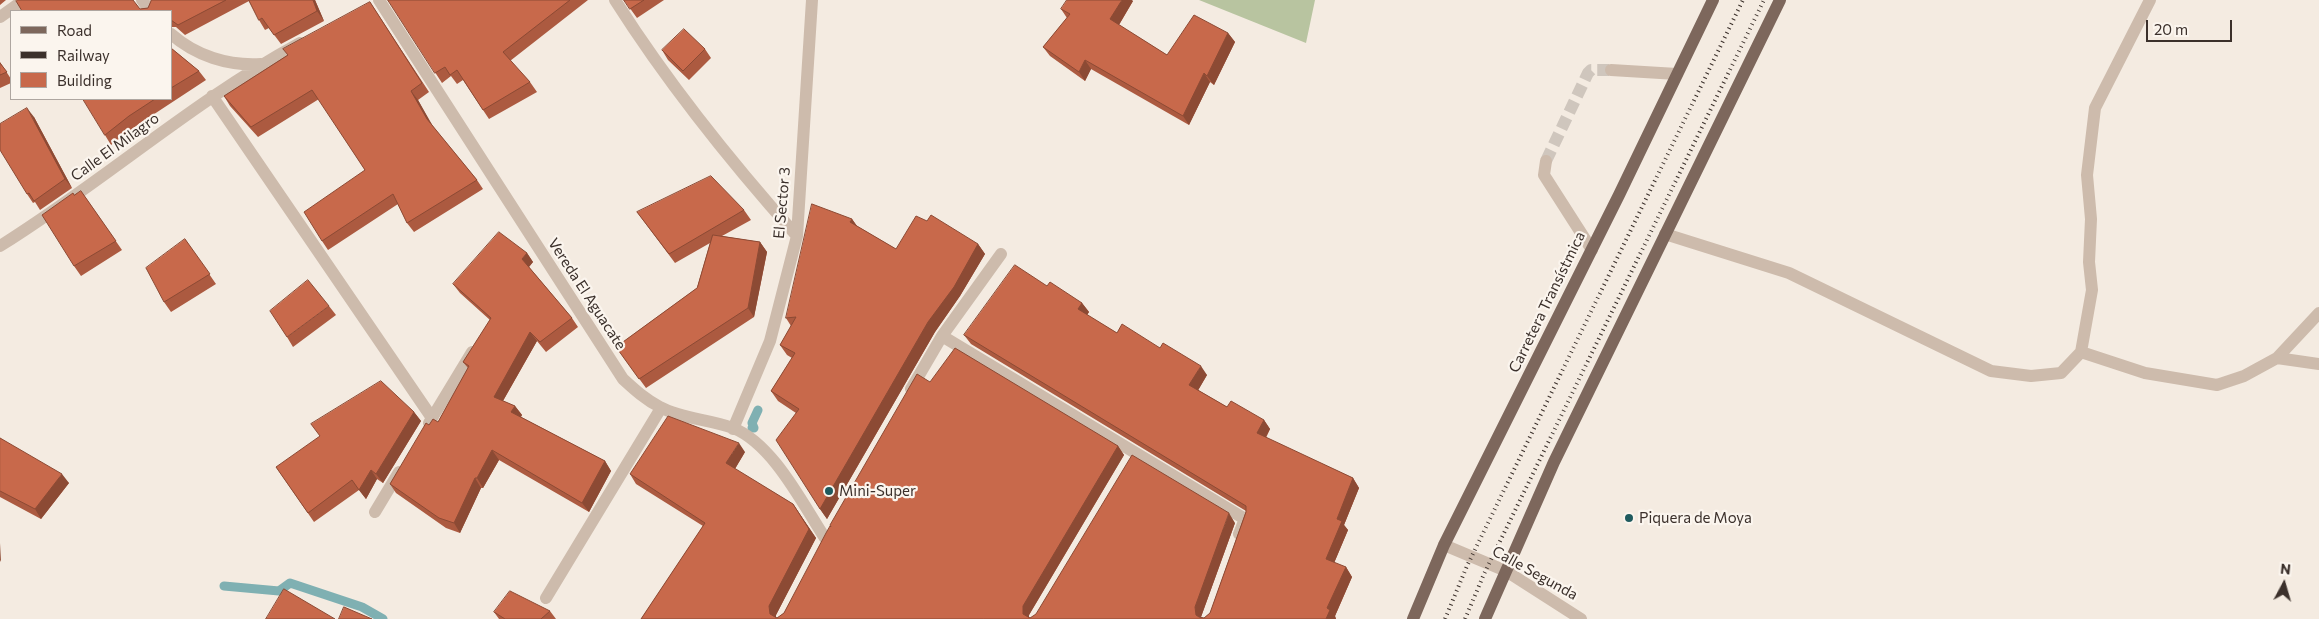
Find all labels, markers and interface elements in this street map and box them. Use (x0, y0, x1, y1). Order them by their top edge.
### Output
legend (10, 10, 172, 100)
scale bar (2149, 10, 2235, 42)
text: 20 m (2154, 20, 2188, 38)
text: Road (57, 21, 92, 39)
text: Railway (57, 46, 110, 64)
text: Building (57, 71, 112, 89)
street label: Calle El Milagro (67, 109, 163, 185)
street label: El Sector 3 (770, 166, 794, 240)
street label: Carretera Transístmica (1505, 229, 1589, 375)
street label: Vereda El Aguacate (544, 235, 630, 353)
place label: Mini-Super (839, 482, 916, 500)
marker: Mini-Super (823, 485, 835, 497)
place label: Piquera de Moya (1639, 509, 1752, 527)
marker: Piquera de Moya (1623, 512, 1635, 524)
street label: Calle Segunda (1489, 542, 1581, 604)
north arrow (2259, 559, 2309, 609)
text: N (2280, 560, 2292, 578)

